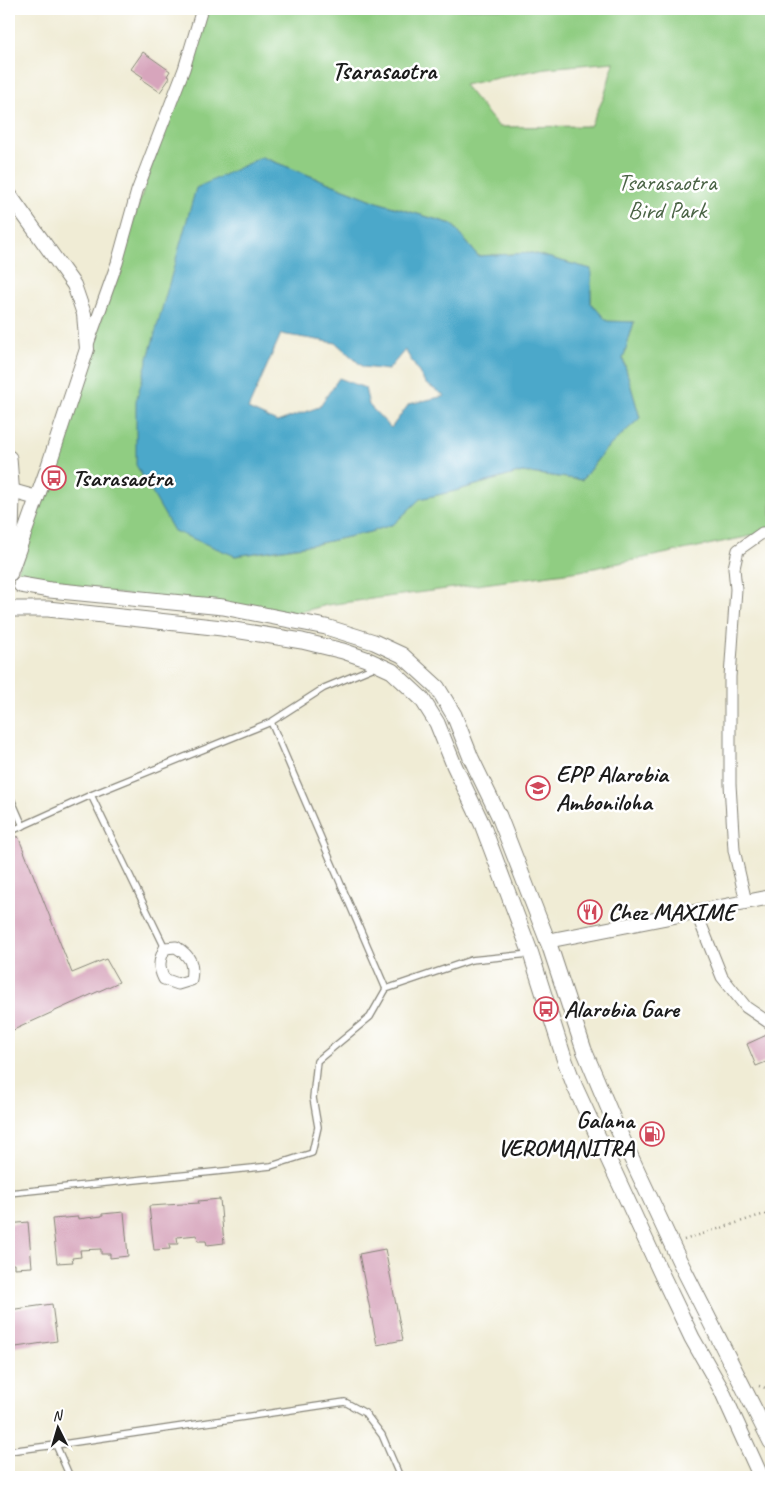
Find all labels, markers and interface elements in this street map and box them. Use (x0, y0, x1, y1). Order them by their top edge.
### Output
district label: Tsarasaotra (332, 55, 438, 87)
park label: Tsarasaotra Bird Park (618, 167, 718, 225)
place label: Tsarasaotra (72, 463, 174, 493)
bus stop icon: Tsarasaotra (41, 465, 67, 491)
place label: EPP Alarobia Amboniloha (556, 759, 670, 817)
school or university icon: EPP Alarobia Amboniloha (525, 775, 551, 801)
place label: Chez MAXIME (608, 897, 740, 927)
restaurant icon: Chez MAXIME (577, 899, 603, 925)
place label: Alarobia Gare (564, 994, 681, 1024)
bus stop icon: Alarobia Gare (533, 996, 559, 1022)
place label: Galana VEROMANITRA (497, 1105, 636, 1163)
fuel station icon: Galana VEROMANITRA (639, 1121, 665, 1147)
north arrow (32, 1404, 82, 1454)
text: N (52, 1406, 64, 1424)

